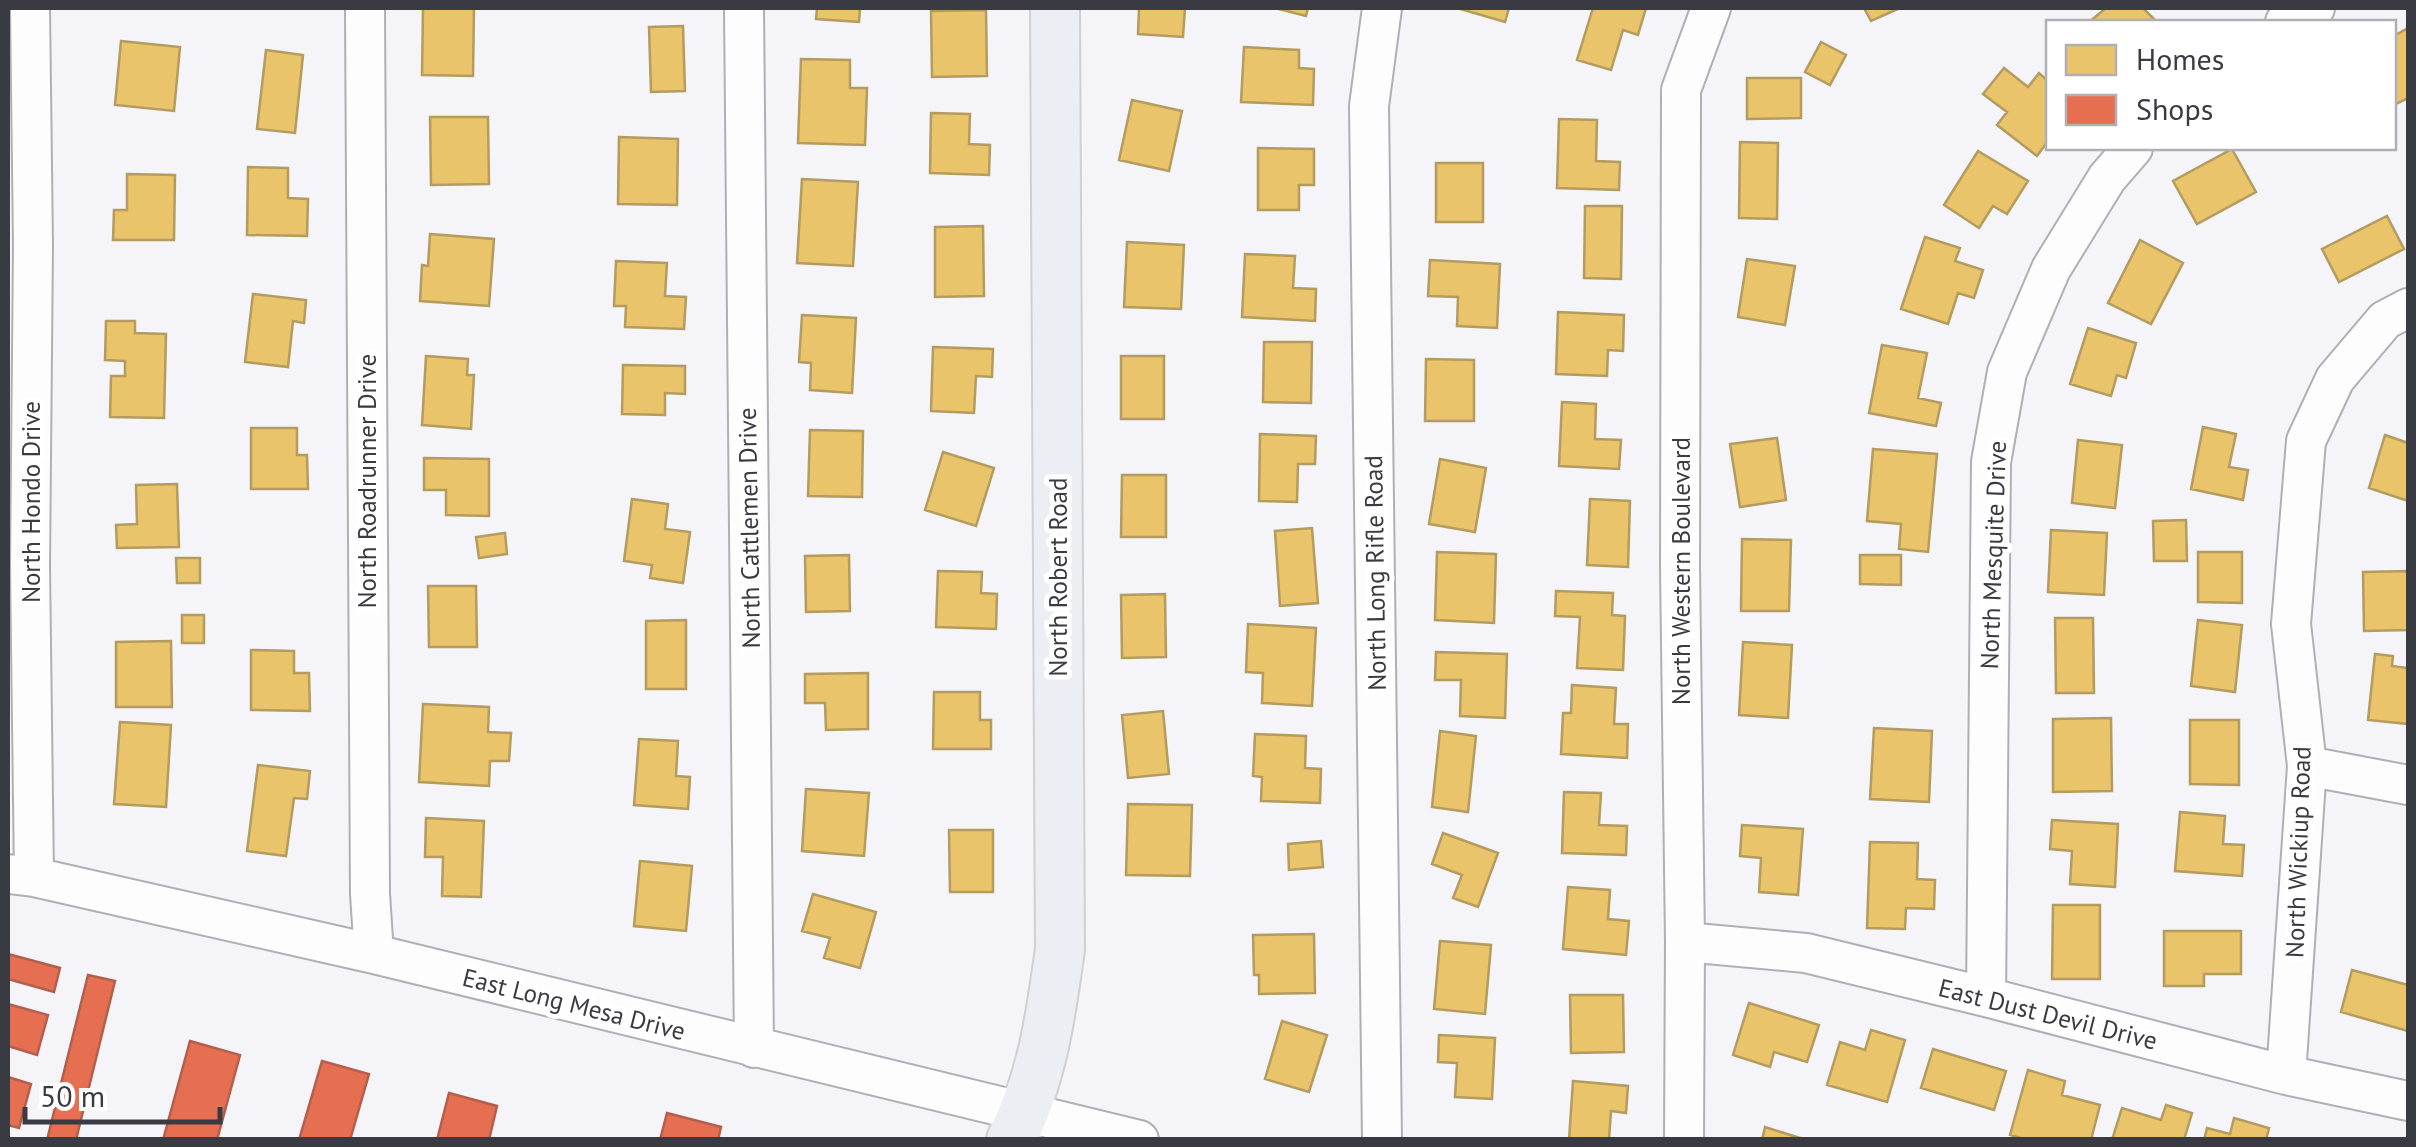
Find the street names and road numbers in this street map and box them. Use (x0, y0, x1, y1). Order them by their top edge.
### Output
street label: North Roadrunner Drive (351, 354, 383, 608)
street label: North Hondo Drive (15, 401, 47, 603)
street label: North Cattlemen Drive (731, 407, 767, 649)
street label: North Western Boulevard (1665, 437, 1697, 705)
street label: North Mesquite Drive (1973, 440, 2013, 670)
street label: North Long Rifle Road (1357, 455, 1393, 691)
street label: North Robert Road (1042, 478, 1074, 676)
street label: North Wickiup Road (2278, 746, 2318, 958)
street label: East Long Mesa Drive (459, 961, 689, 1047)
street label: East Dust Devil Drive (1935, 971, 2161, 1057)

